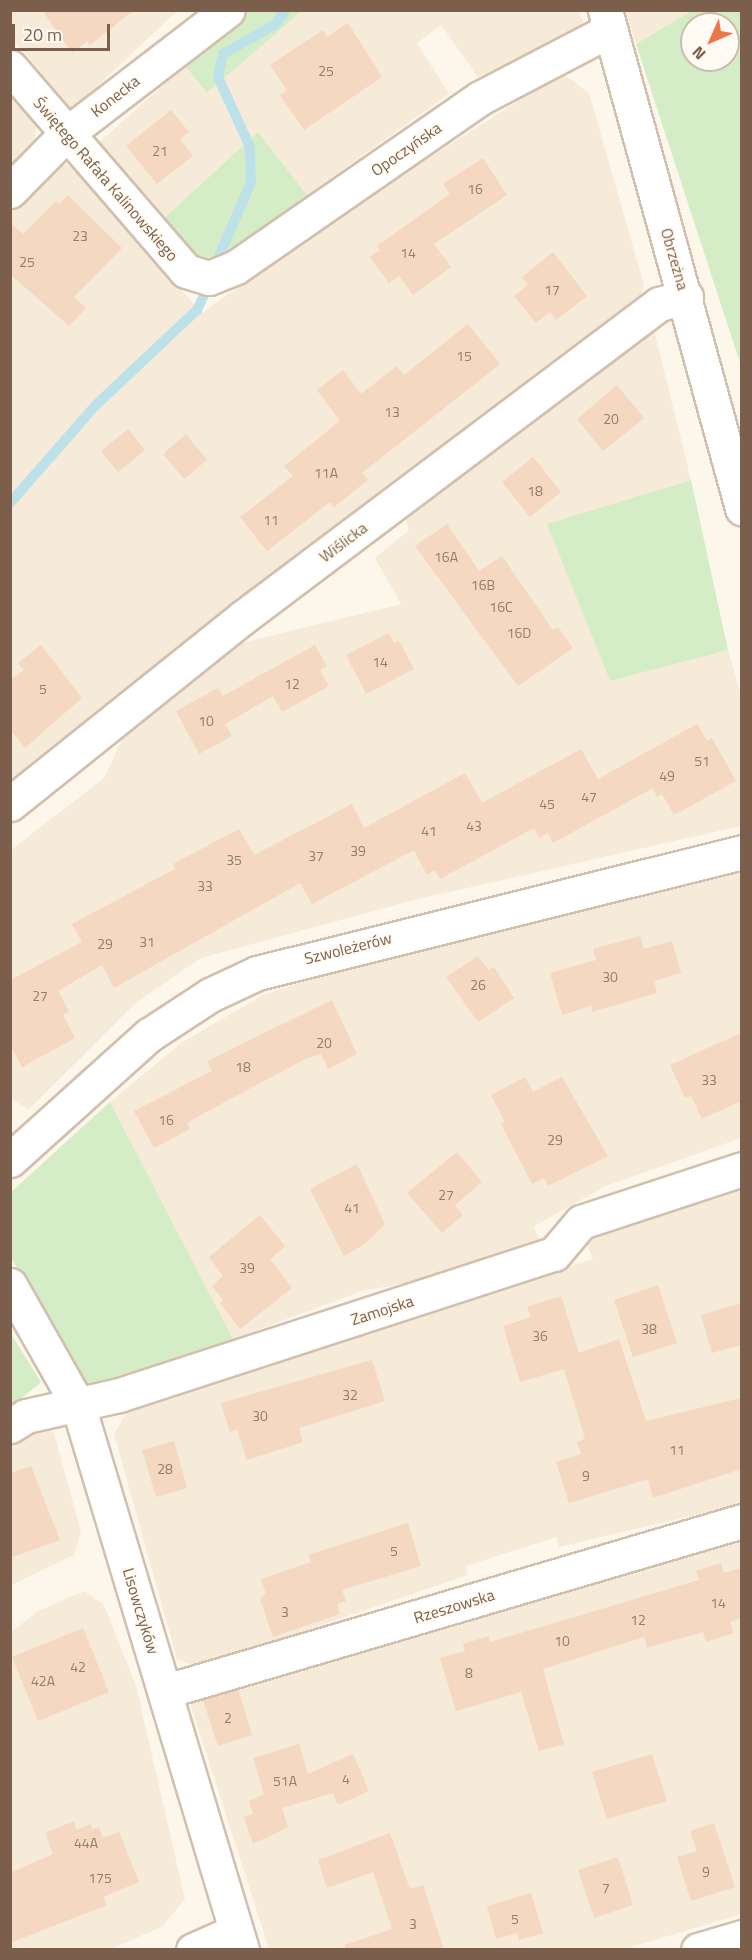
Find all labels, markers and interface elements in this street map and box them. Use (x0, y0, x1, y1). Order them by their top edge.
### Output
scale bar (15, 12, 112, 50)
north arrow (680, 12, 740, 72)
text: 20 m (23, 21, 62, 48)
text: N (686, 41, 711, 66)
house number: 25 (318, 63, 334, 79)
street label: Konecka (87, 71, 143, 121)
street label: Świętego Rafała Kalinowskiego (30, 93, 182, 265)
street label: Opoczyńska (367, 118, 445, 180)
house number: 21 (152, 143, 168, 159)
house number: 16 (467, 181, 483, 197)
street label: Obrzeżna (657, 226, 693, 292)
house number: 23 (72, 228, 88, 244)
house number: 14 (400, 245, 416, 261)
house number: 25 (19, 254, 35, 270)
house number: 17 (544, 282, 560, 298)
house number: 15 (456, 348, 472, 364)
house number: 13 (384, 404, 400, 420)
house number: 20 (603, 411, 619, 427)
house number: 11A (314, 465, 338, 481)
house number: 18 (527, 483, 543, 499)
house number: 11 (263, 512, 279, 528)
street label: Wiślicka (315, 518, 371, 566)
house number: 16A (434, 549, 458, 565)
house number: 16B (471, 577, 495, 593)
house number: 16C (489, 599, 513, 615)
house number: 16D (507, 625, 531, 641)
house number: 14 (372, 654, 388, 670)
house number: 12 (284, 676, 300, 692)
house number: 5 (39, 681, 47, 697)
house number: 10 (198, 713, 214, 729)
house number: 51 (694, 753, 710, 769)
house number: 49 (659, 768, 675, 784)
house number: 47 (581, 789, 597, 805)
house number: 45 (539, 796, 555, 812)
house number: 43 (466, 818, 482, 834)
house number: 41 (421, 823, 437, 839)
house number: 39 (350, 843, 366, 859)
house number: 37 (308, 848, 324, 864)
house number: 35 (226, 852, 242, 868)
house number: 33 (197, 878, 213, 894)
street label: Szwoleżerów (302, 928, 394, 968)
house number: 31 (139, 934, 155, 950)
house number: 29 (97, 936, 113, 952)
house number: 30 (602, 969, 618, 985)
house number: 26 (470, 977, 486, 993)
house number: 27 (32, 988, 48, 1004)
house number: 20 (316, 1035, 332, 1051)
house number: 18 (235, 1059, 251, 1075)
house number: 33 (701, 1072, 717, 1088)
house number: 16 (158, 1112, 174, 1128)
house number: 29 (547, 1132, 563, 1148)
house number: 27 (438, 1187, 454, 1203)
house number: 41 (344, 1200, 360, 1216)
house number: 39 (239, 1260, 255, 1276)
street label: Zamojska (348, 1291, 416, 1329)
house number: 38 (641, 1321, 657, 1337)
house number: 36 (532, 1328, 548, 1344)
house number: 32 (342, 1387, 358, 1403)
house number: 30 (252, 1408, 268, 1424)
house number: 11 (669, 1442, 685, 1458)
house number: 28 (157, 1461, 173, 1477)
house number: 9 (582, 1468, 590, 1484)
house number: 5 (390, 1543, 398, 1559)
street label: Lisowczyków (119, 1566, 163, 1656)
street label: Rzeszowska (411, 1585, 497, 1627)
house number: 14 (710, 1595, 726, 1611)
house number: 3 (281, 1604, 289, 1620)
house number: 12 (630, 1612, 646, 1628)
house number: 10 (554, 1633, 570, 1649)
house number: 42 (70, 1659, 86, 1675)
house number: 8 (465, 1665, 473, 1681)
house number: 42A (31, 1673, 55, 1689)
house number: 2 (224, 1710, 232, 1726)
house number: 4 (342, 1771, 350, 1787)
house number: 51A (273, 1773, 297, 1789)
house number: 44A (74, 1835, 98, 1851)
house number: 9 (702, 1864, 710, 1880)
house number: 175 (88, 1870, 112, 1886)
house number: 7 (602, 1880, 610, 1896)
house number: 5 (511, 1911, 519, 1927)
house number: 3 (409, 1916, 417, 1932)

